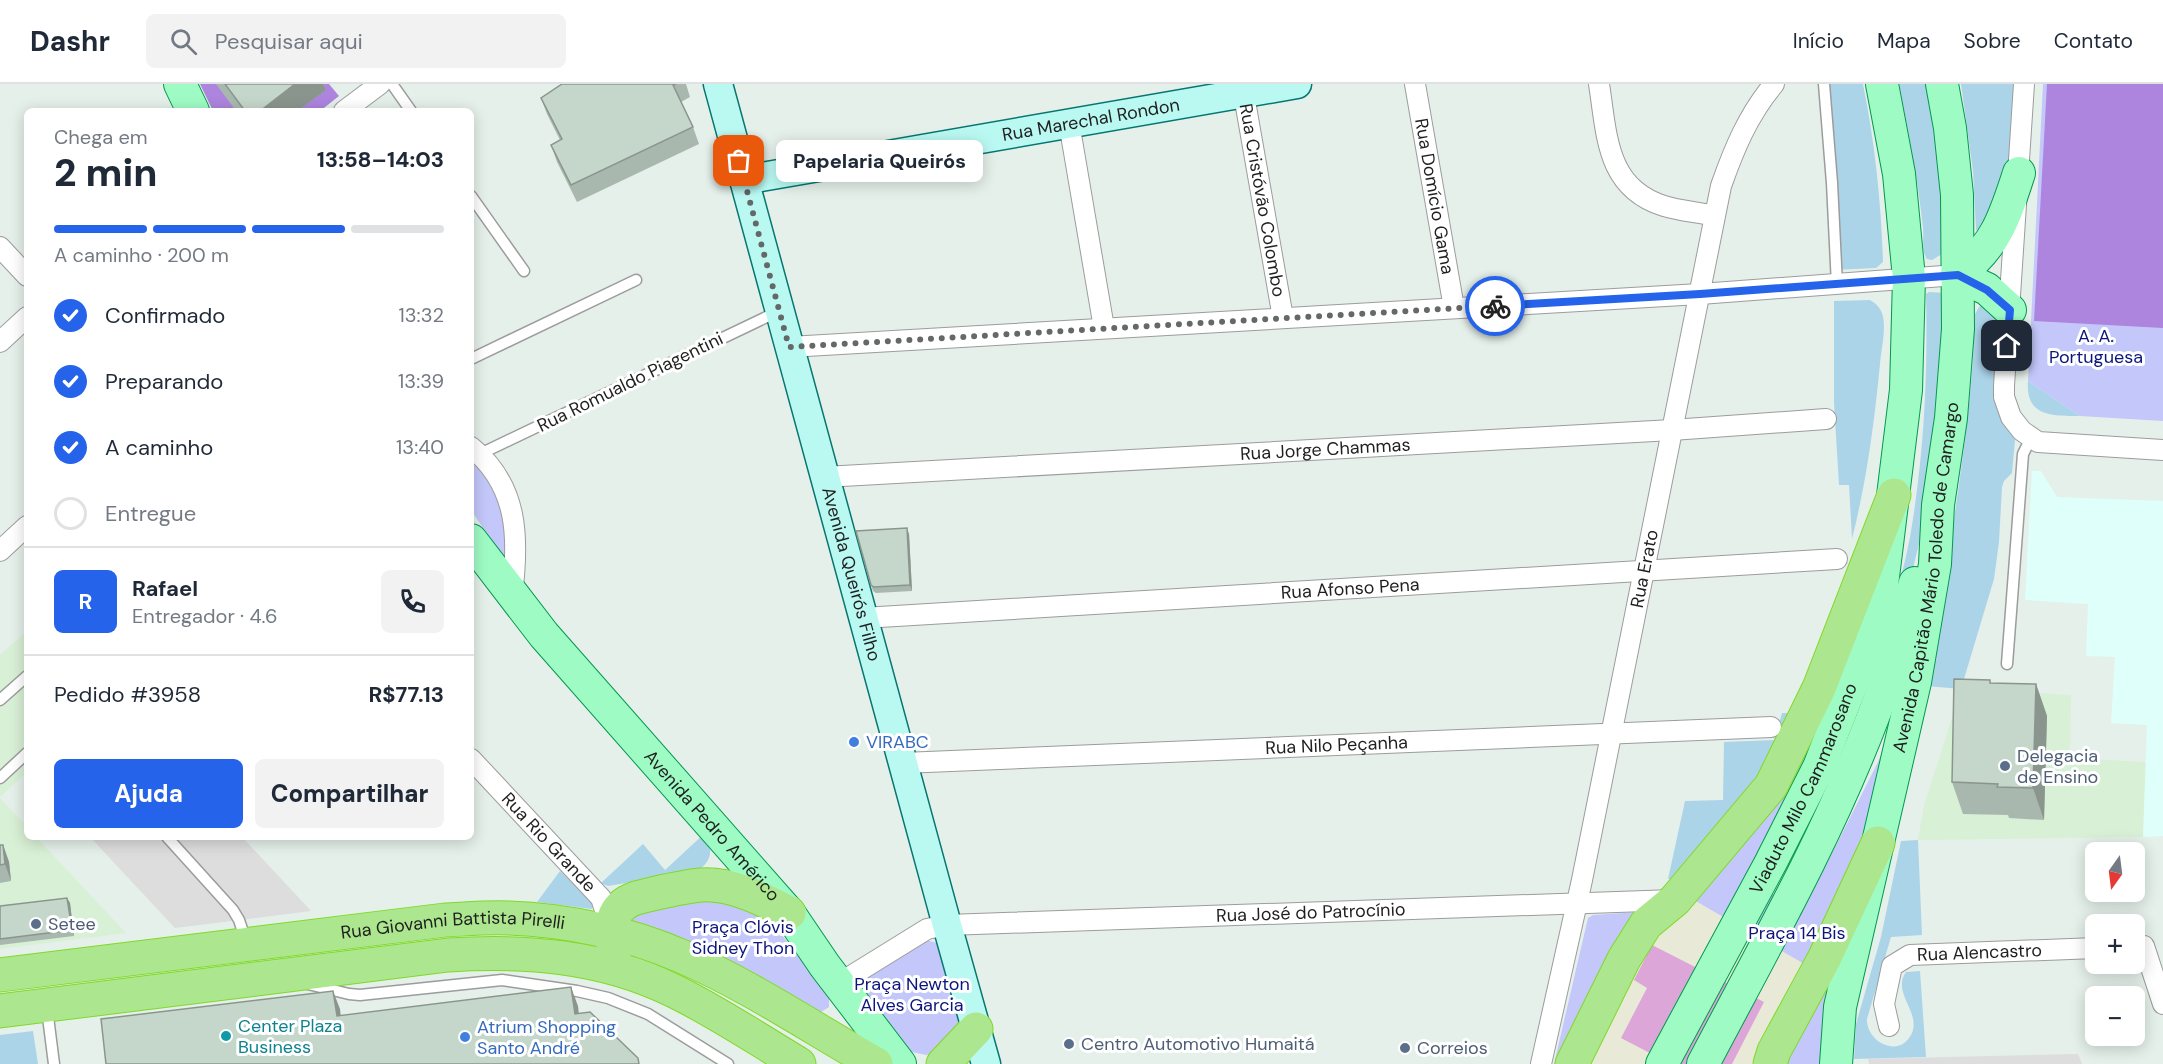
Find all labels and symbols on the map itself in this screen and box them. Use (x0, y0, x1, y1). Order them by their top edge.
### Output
street label: Rua Marechal Rondon (1000, 93, 1181, 147)
street label: Rua Cristóvão Colombo (1234, 102, 1291, 299)
street label: Rua Domício Gama (1409, 116, 1460, 276)
pin (713, 135, 764, 186)
callout: Papelaria Queirós (775, 140, 982, 182)
courier (1465, 276, 1525, 336)
pin (1981, 320, 2032, 371)
park label: A. A. Portuguesa (2049, 324, 2143, 369)
street label: Rua Romualdo Piagentini (533, 326, 727, 438)
street label: Avenida Capitão Mário Toledo de Camargo (1887, 401, 1964, 755)
street label: Rua Jorge Chammas (1239, 433, 1411, 466)
street label: Avenida Queirós Filho (816, 484, 887, 664)
street label: Rua Erato (1625, 527, 1664, 610)
street label: Rua Afonso Pena (1280, 572, 1420, 605)
street label: Viaduto Milo Cammarosano (1744, 679, 1863, 898)
place label: VIRABC (866, 730, 929, 754)
street label: Rua Nilo Peçanha (1265, 730, 1408, 760)
marker: VIRABC (847, 735, 861, 749)
place label: Delegacia de Ensino (2017, 744, 2098, 789)
street label: Avenida Pedro Américo (639, 745, 785, 907)
marker: Delegacia de Ensino (1998, 759, 2012, 773)
street label: Rua Rio Grande (496, 787, 601, 897)
north arrow (2085, 842, 2145, 902)
street label: Rua José do Patrocínio (1216, 897, 1406, 928)
street label: Rua Giovanni Battista Pirelli (339, 906, 567, 945)
place label: Setee (48, 912, 96, 936)
park label: Praça Clóvis Sidney Thon (692, 915, 794, 960)
marker: Setee (29, 917, 43, 931)
park label: Praça 14 Bis (1748, 921, 1846, 945)
street label: Rua Alencastro (1917, 938, 2042, 967)
park label: Praça Newton Alves Garcia (854, 972, 970, 1017)
place label: Center Plaza Business (238, 1014, 342, 1059)
place label: Atrium Shopping Santo André (477, 1015, 616, 1060)
marker: Center Plaza Business (219, 1029, 233, 1043)
marker: Atrium Shopping Santo André (458, 1030, 472, 1044)
place label: Centro Automotivo Humaitá (1081, 1032, 1315, 1056)
place label: Correios (1417, 1036, 1488, 1060)
marker: Centro Automotivo Humaitá (1062, 1037, 1076, 1051)
marker: Correios (1398, 1041, 1412, 1055)

